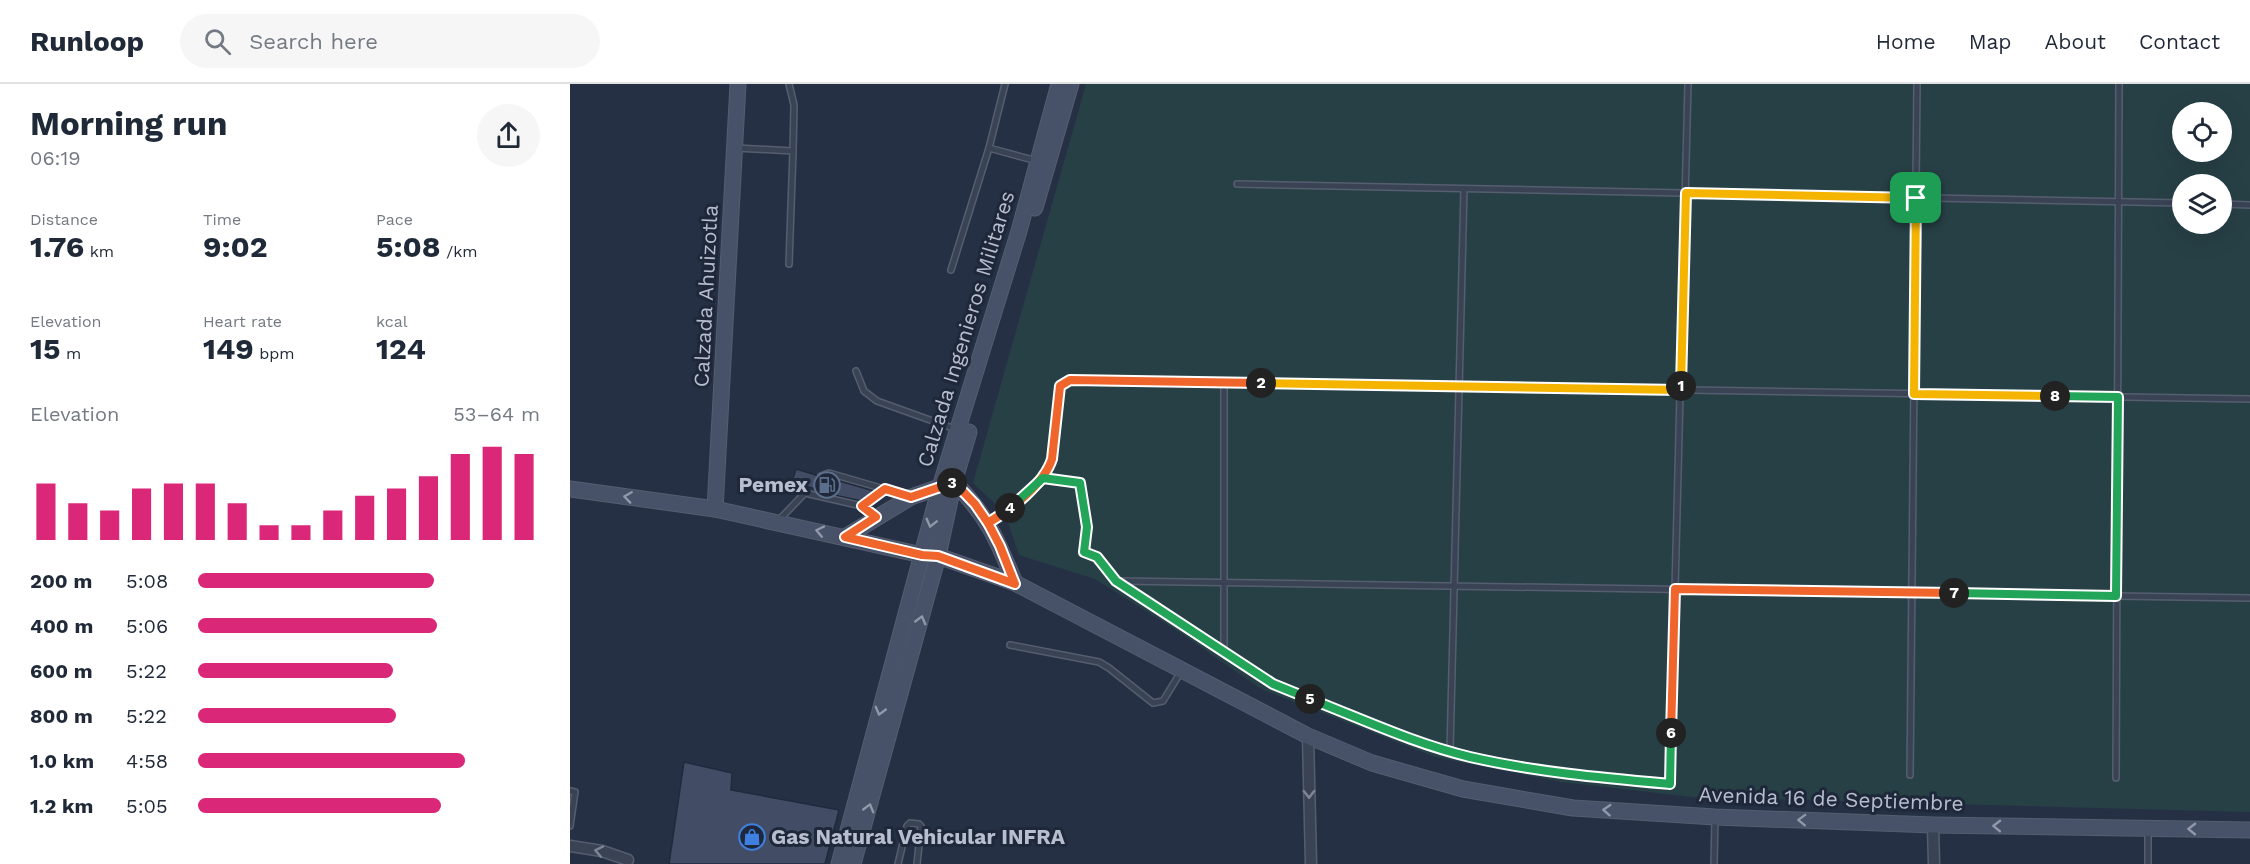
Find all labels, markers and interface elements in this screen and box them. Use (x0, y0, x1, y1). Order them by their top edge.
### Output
search box (180, 14, 600, 68)
text: Runloop (30, 25, 144, 58)
icon: search (201, 25, 234, 58)
text: Search here (249, 29, 378, 54)
text: Home (1876, 29, 1936, 54)
text: Map (1969, 29, 2012, 54)
text: About (2045, 29, 2106, 54)
text: Contact (2139, 29, 2220, 54)
map controls (2172, 102, 2232, 234)
button: locate (2172, 102, 2232, 162)
text: Morning run (30, 104, 227, 143)
button: share (477, 104, 540, 167)
text: 06:19 (30, 146, 81, 170)
pin (1890, 172, 1941, 223)
button: layers (2172, 174, 2232, 234)
icon: arrive (1899, 181, 1932, 214)
street label: Calzada Ingenieros Militares (912, 188, 1019, 470)
street label: Calzada Ahuizotla (688, 204, 723, 388)
text: Distance (30, 210, 98, 229)
text: Time (203, 210, 241, 229)
text: Pace (376, 210, 413, 229)
text: 1.76 (30, 229, 84, 264)
text: 9:02 (203, 229, 268, 264)
text: 5:08 (376, 229, 441, 264)
text: km (84, 242, 114, 261)
text: /km (441, 242, 477, 261)
text: Elevation (30, 312, 101, 331)
text: Heart rate (203, 312, 282, 331)
text: kcal (376, 312, 408, 331)
text: 15 (30, 331, 60, 366)
text: 149 (203, 331, 254, 366)
text: 124 (376, 331, 426, 366)
text: m (60, 344, 81, 363)
text: bpm (254, 344, 295, 363)
pin: 2 (1246, 368, 1276, 398)
pin: 1 (1666, 371, 1696, 401)
text: 2 (1256, 373, 1266, 392)
text: 1 (1678, 376, 1684, 395)
pin: 8 (2040, 381, 2070, 411)
text: 8 (2050, 386, 2060, 405)
text: Elevation (30, 402, 119, 426)
text: 53–64 m (453, 402, 540, 426)
pin: 3 (937, 468, 967, 498)
fuel station icon: Pemex (812, 470, 842, 500)
place label: Pemex (738, 472, 809, 497)
text: 3 (947, 473, 957, 492)
one-way arrow (623, 492, 632, 504)
pin: 4 (995, 493, 1025, 523)
text: 4 (1005, 498, 1015, 517)
one-way arrow (925, 518, 938, 528)
one-way arrow (815, 526, 825, 539)
text: 200 m (30, 569, 92, 593)
text: 5:08 (126, 569, 168, 593)
pin: 7 (1939, 578, 1969, 608)
text: 7 (1949, 583, 1959, 602)
text: 400 m (30, 614, 93, 638)
text: 5:06 (126, 614, 168, 638)
one-way arrow (913, 615, 926, 625)
text: 600 m (30, 659, 93, 683)
text: 5:22 (126, 659, 167, 683)
pin: 5 (1295, 684, 1325, 714)
text: 5 (1305, 689, 1315, 708)
text: 800 m (30, 704, 93, 728)
text: 5:22 (126, 704, 167, 728)
one-way arrow (875, 705, 887, 716)
pin: 6 (1656, 718, 1686, 748)
text: 6 (1666, 723, 1676, 742)
text: 1.0 km (30, 749, 94, 773)
text: 4:58 (126, 749, 168, 773)
street label: Avenida 16 de Septiembre (1698, 781, 1964, 816)
one-way arrow (1303, 790, 1316, 799)
text: 1.2 km (30, 794, 93, 818)
text: 5:05 (126, 794, 168, 818)
one-way arrow (861, 803, 874, 813)
one-way arrow (1602, 804, 1611, 817)
one-way arrow (1797, 814, 1806, 827)
one-way arrow (1992, 820, 2001, 832)
shop icon: Gas Natural Vehicular INFRA (737, 822, 767, 852)
one-way arrow (2187, 823, 2196, 836)
place label: Gas Natural Vehicular INFRA (771, 824, 1066, 849)
one-way arrow (595, 845, 605, 858)

